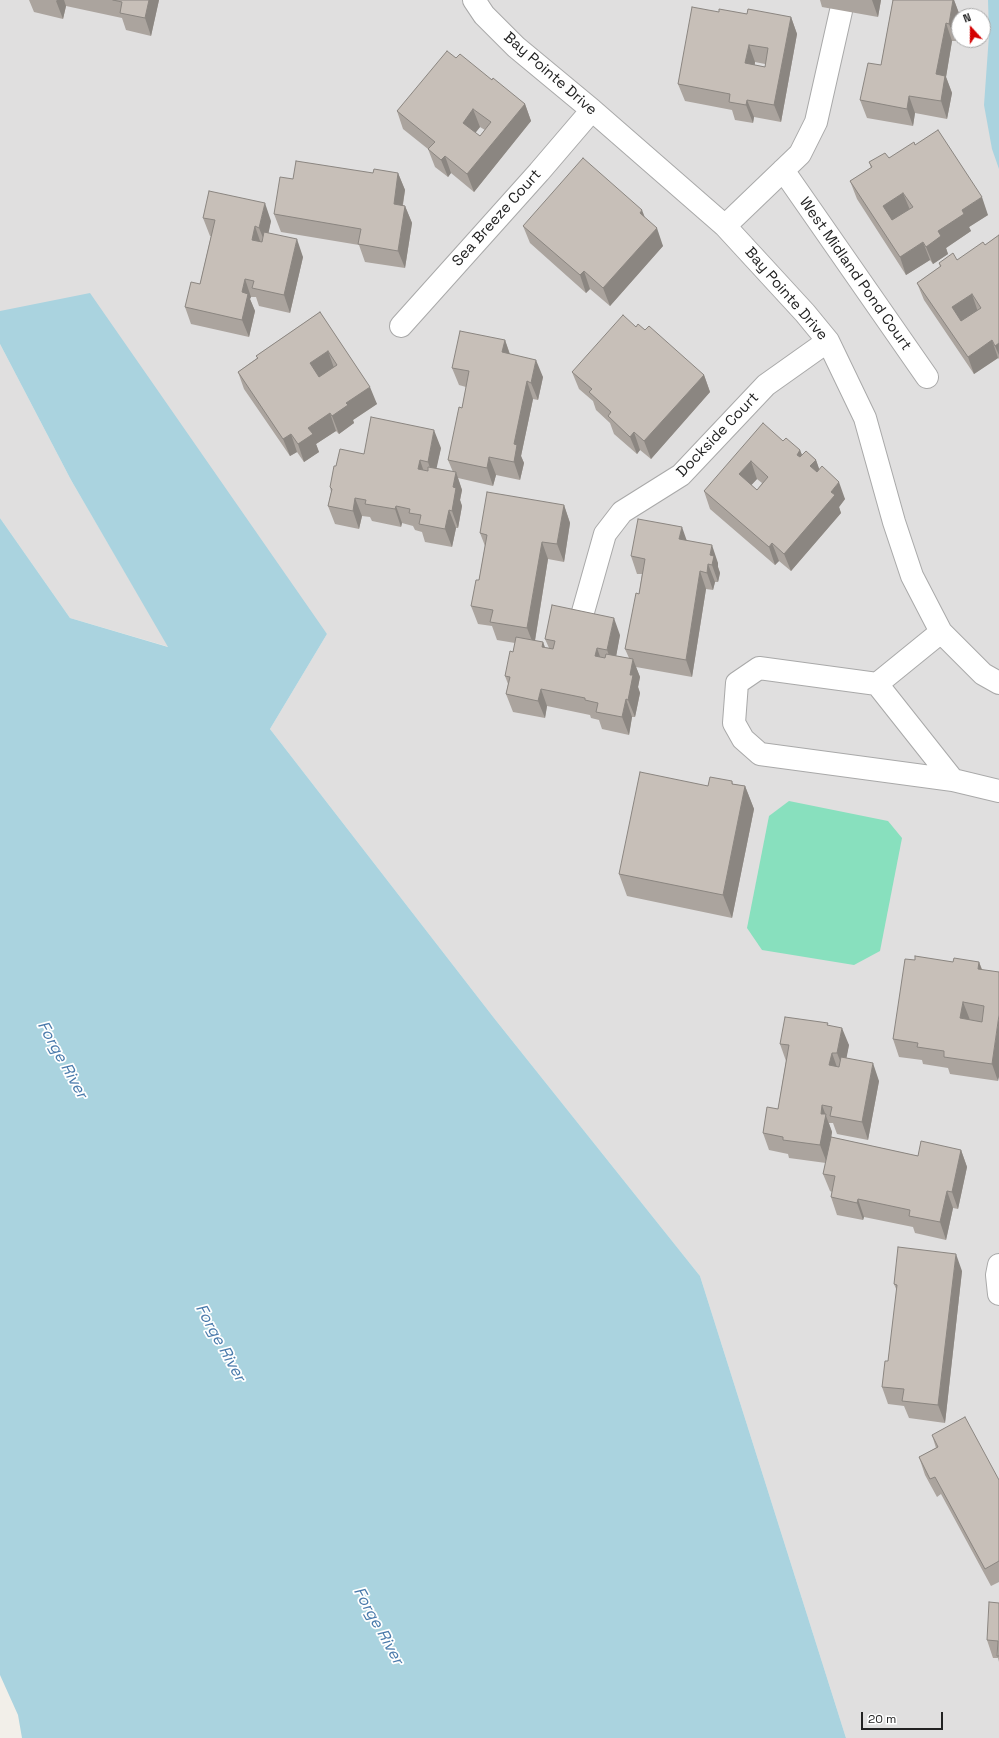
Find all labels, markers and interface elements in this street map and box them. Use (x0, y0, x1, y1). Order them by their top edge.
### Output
north arrow (951, 8, 991, 48)
text: N (961, 10, 973, 26)
street label: Bay Pointe Drive (500, 29, 600, 119)
street label: Sea Breeze Court (449, 166, 545, 270)
street label: West Midland Pond Court (795, 194, 915, 354)
street label: Bay Pointe Drive (741, 244, 831, 344)
street label: Dockside Court (673, 389, 763, 481)
water label: Forge River (33, 1018, 91, 1102)
water label: Forge River (191, 1301, 249, 1385)
water label: Forge River (349, 1584, 407, 1668)
scale bar (863, 1704, 945, 1730)
text: 20 m (868, 1711, 896, 1727)

